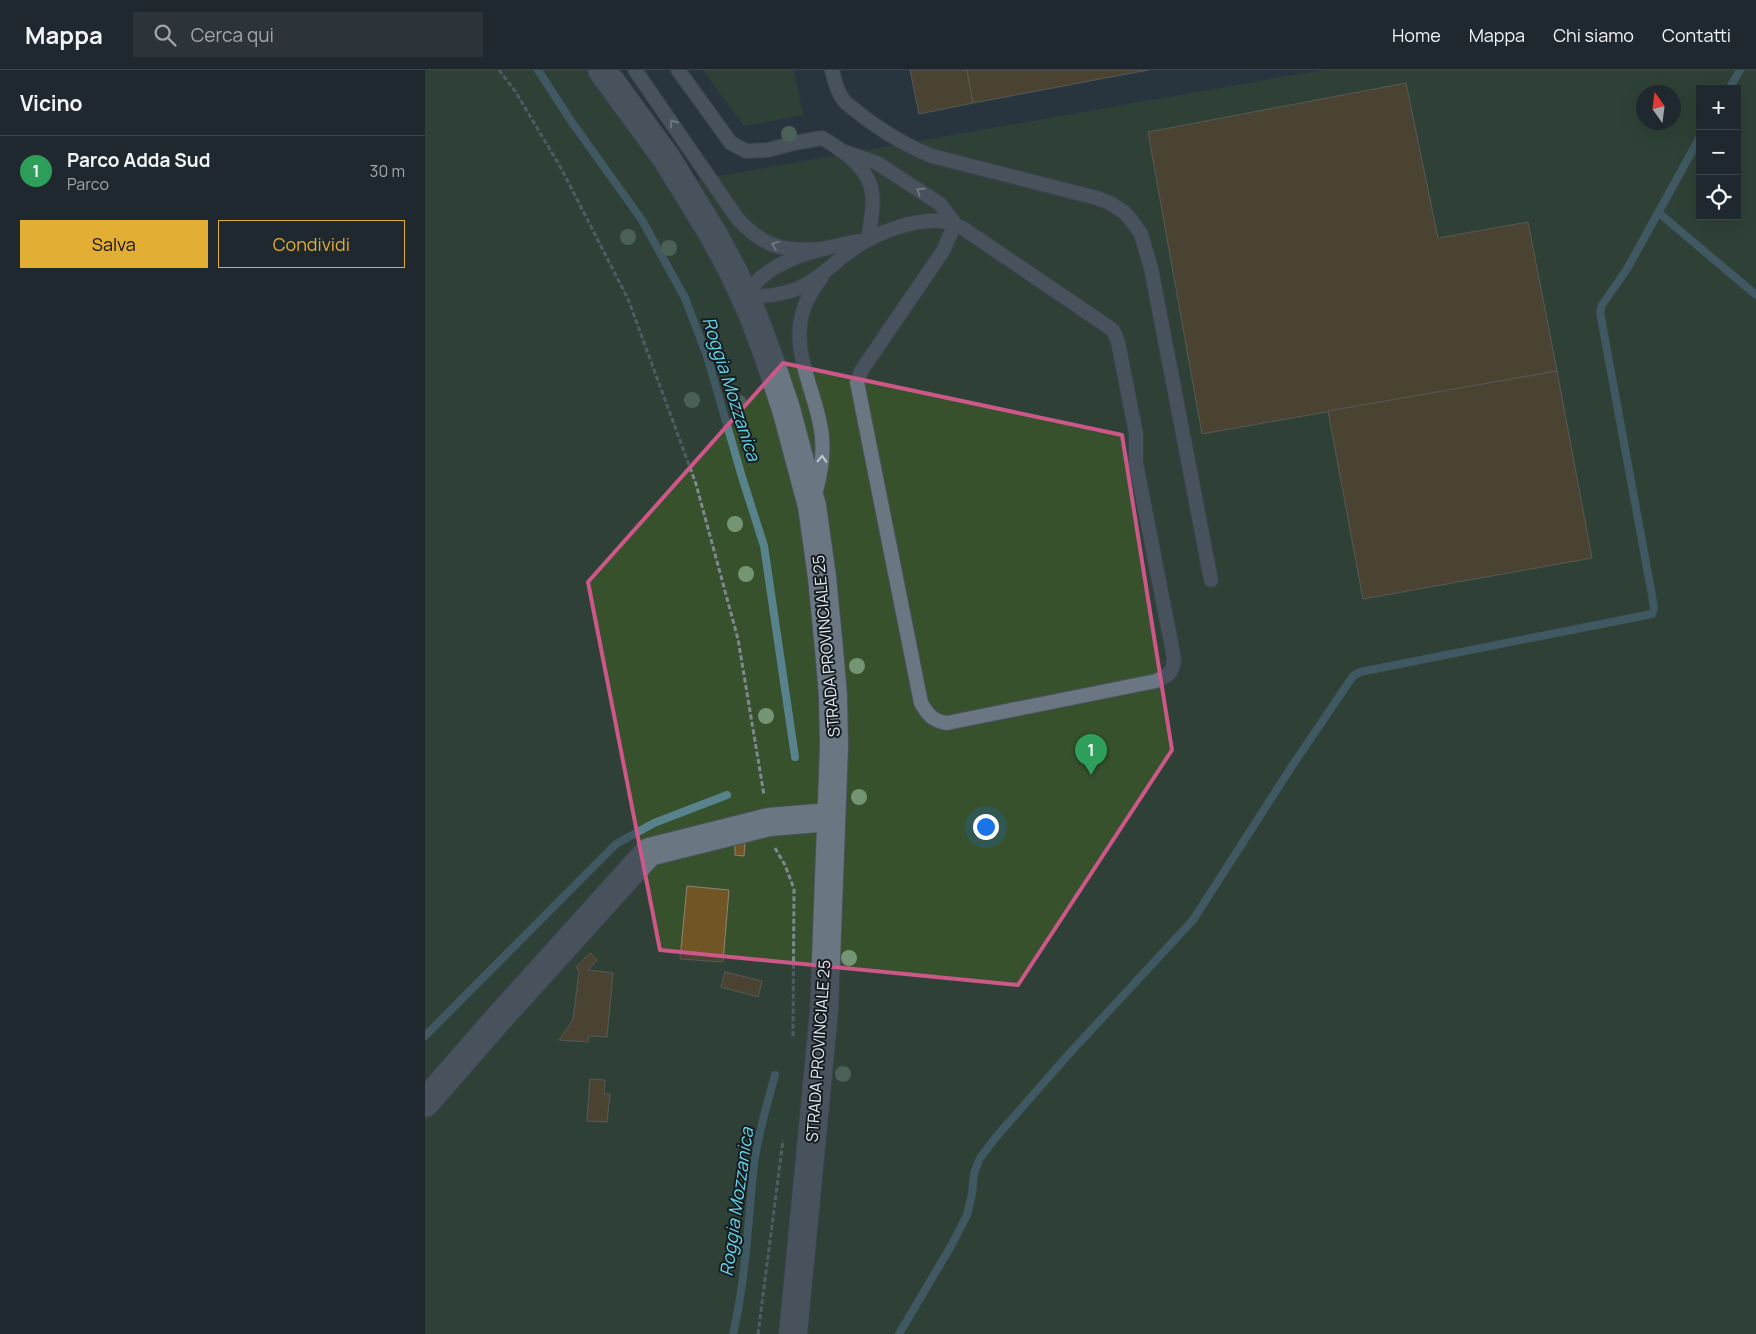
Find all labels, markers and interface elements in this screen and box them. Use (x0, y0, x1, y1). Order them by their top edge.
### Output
search box (133, 12, 483, 57)
text: Mappa (25, 18, 103, 51)
icon: search (151, 21, 179, 49)
text: Cerca qui (191, 22, 274, 48)
text: Home (1392, 23, 1441, 47)
text: Mappa (1469, 23, 1525, 47)
text: Chi siamo (1553, 23, 1634, 47)
text: Contatti (1662, 23, 1731, 47)
north arrow (1636, 85, 1681, 130)
map controls (1696, 85, 1741, 220)
button: + (1696, 85, 1741, 130)
text: Vicino (20, 89, 83, 117)
one-way arrow (670, 119, 679, 129)
button: − (1696, 130, 1741, 175)
text: Parco Adda Sud (67, 147, 210, 173)
text: 1 (32, 160, 40, 182)
text: 30 m (370, 160, 405, 182)
text: Parco (67, 173, 109, 195)
button: locate (1696, 175, 1741, 220)
one-way arrow (917, 188, 926, 198)
button: Salva (20, 220, 208, 268)
button: Condividi (218, 220, 405, 268)
one-way arrow (772, 241, 780, 251)
water label: Roggia Mozzanica (697, 314, 767, 465)
one-way arrow (816, 454, 827, 462)
street label: STRADA PROVINCIALE 25 (807, 554, 845, 738)
pin: 1 (1075, 734, 1107, 775)
your location (973, 814, 999, 840)
street label: STRADA PROVINCIALE 25 (801, 959, 835, 1143)
water label: Roggia Mozzanica (714, 1125, 758, 1278)

